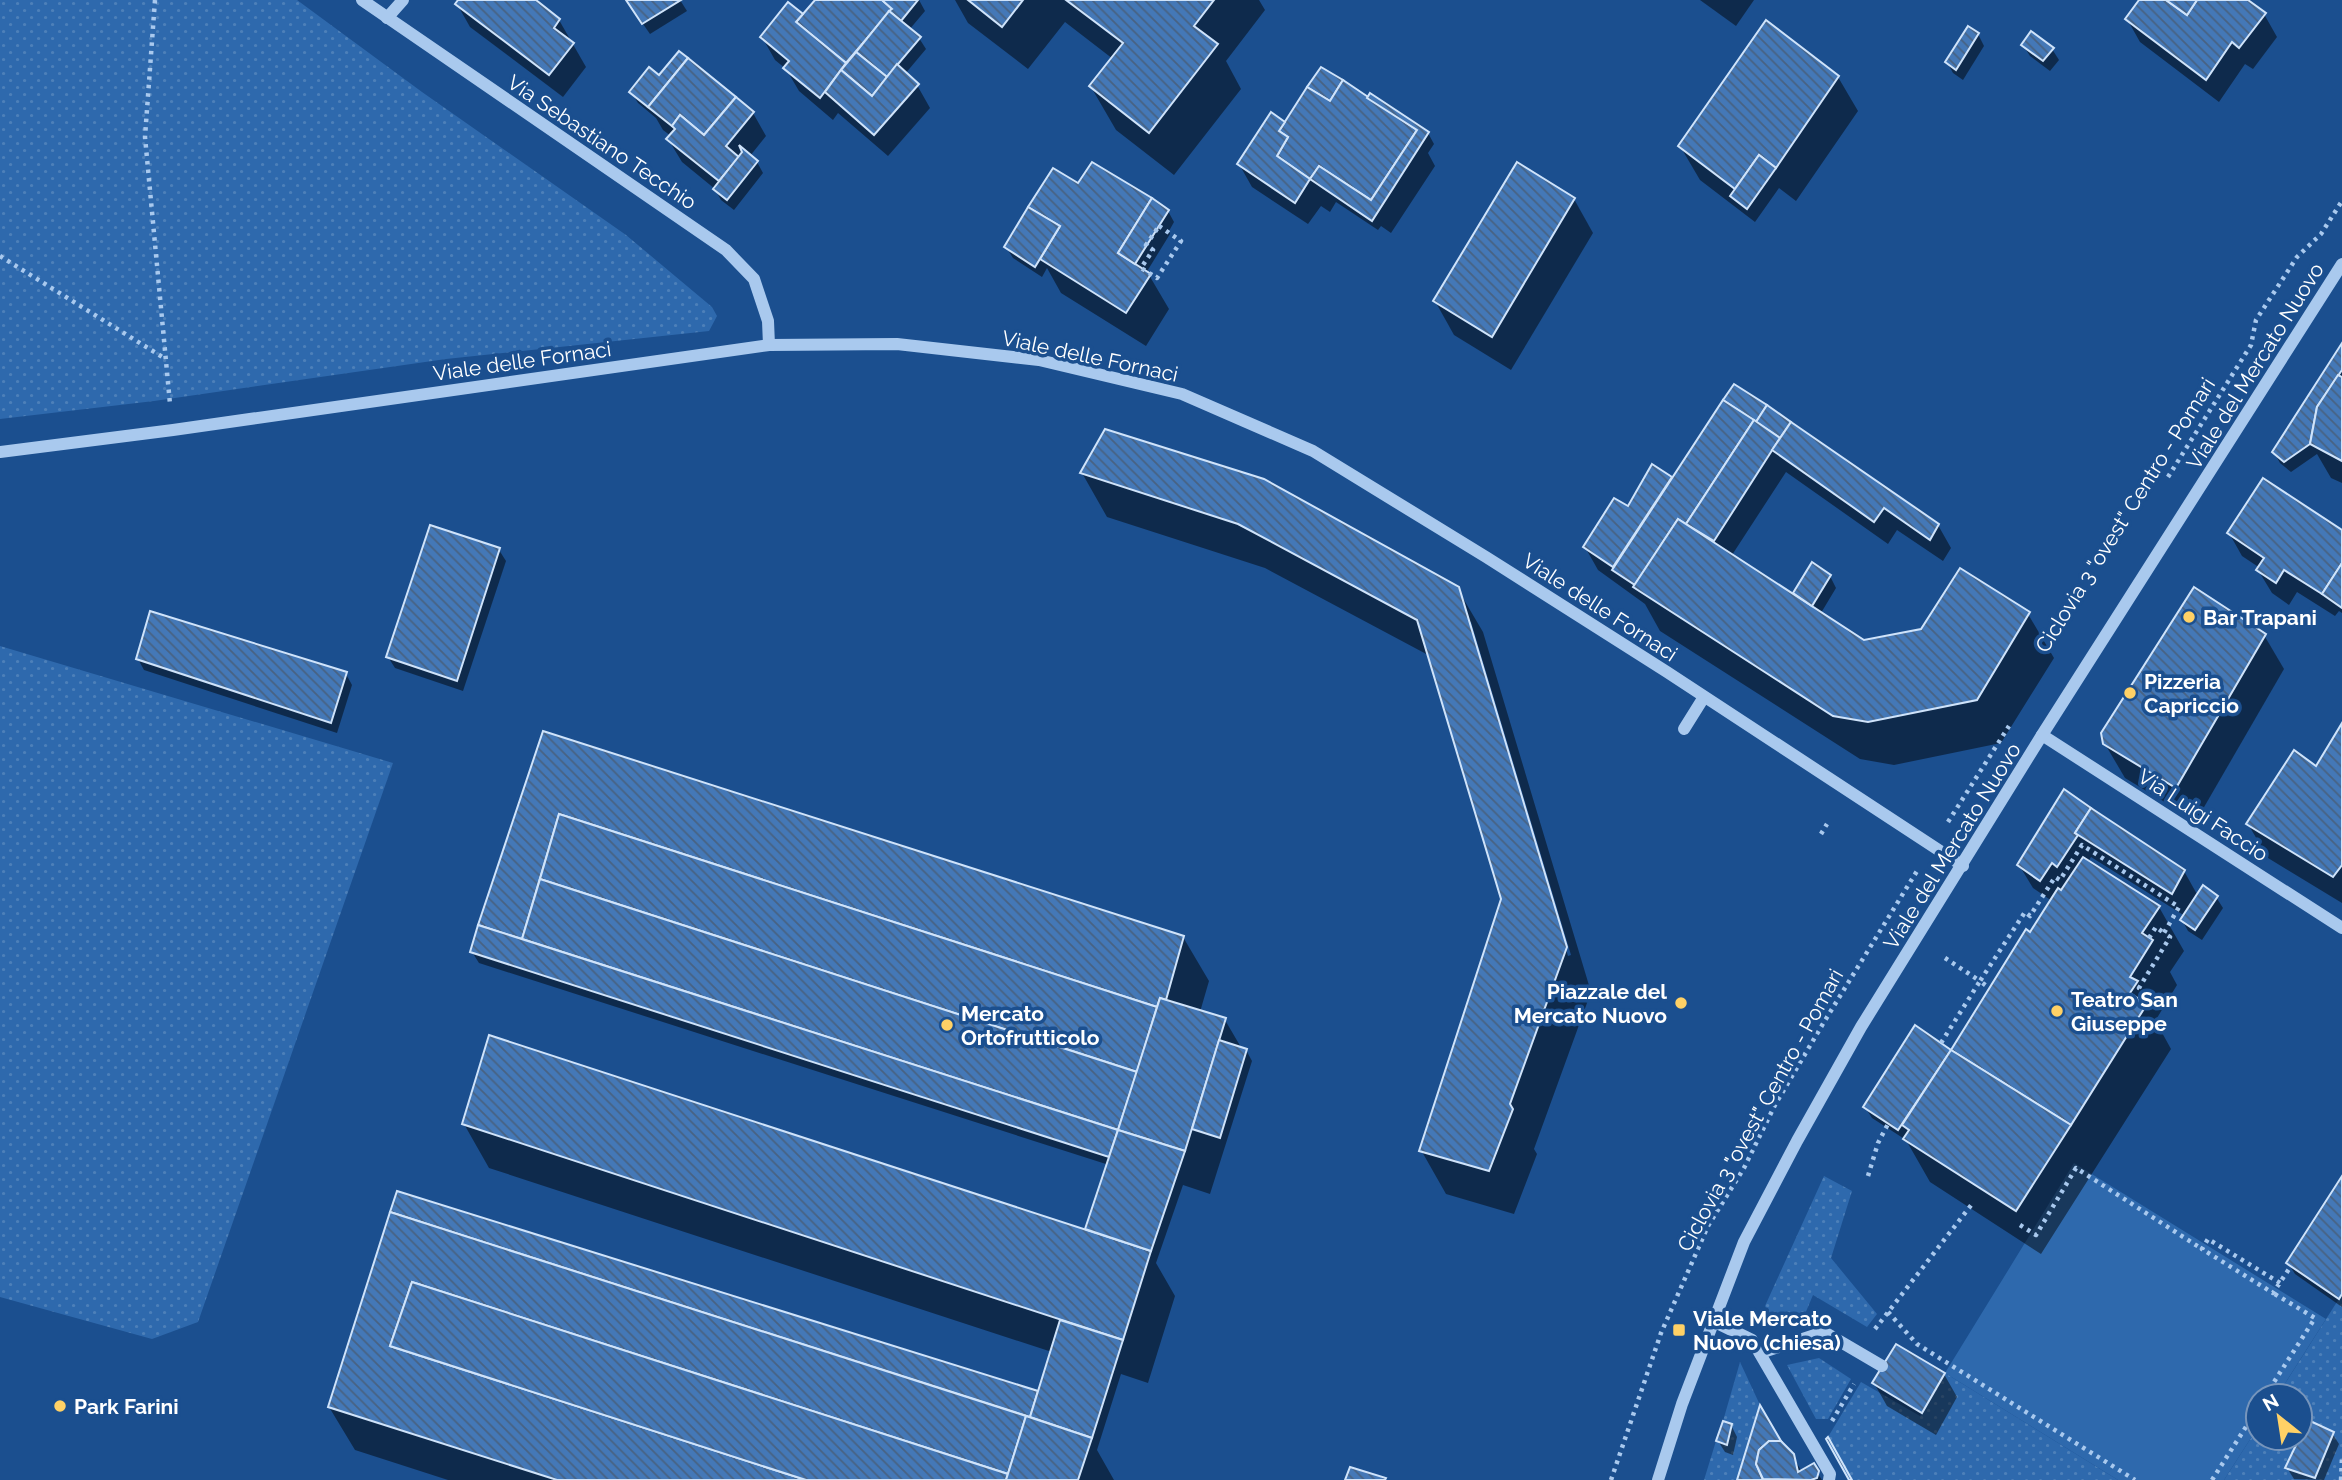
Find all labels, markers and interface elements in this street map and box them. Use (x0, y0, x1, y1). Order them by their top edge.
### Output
street label: Via Sebastiano Tecchio (503, 69, 701, 215)
street label: Viale del Mercato Nuovo (2181, 258, 2329, 474)
street label: Viale delle Fornaci (1000, 325, 1180, 387)
street label: Viale delle Fornaci (431, 336, 613, 386)
street label: Ciclovia 3 "ovest" Centro - Pomari (2030, 373, 2220, 657)
street label: Viale delle Fornaci (1518, 548, 1682, 666)
place label: Bar Trapani (2203, 605, 2317, 630)
marker: Bar Trapani (2181, 609, 2197, 625)
place label: Pizzeria Capriccio (2144, 669, 2239, 718)
marker: Pizzeria Capriccio (2122, 685, 2138, 701)
street label: Viale del Mercato Nuovo (1878, 738, 2026, 954)
street label: Via Luigi Faccio (2133, 764, 2273, 866)
street label: Ciclovia 3 "ovest" Centro - Pomari (1672, 964, 1848, 1256)
place label: Piazzale del Mercato Nuovo (1514, 979, 1667, 1028)
place label: Teatro San Giuseppe (2071, 987, 2178, 1036)
marker: Piazzale del Mercato Nuovo (1673, 995, 1689, 1011)
place label: Mercato Ortofrutticolo (961, 1001, 1100, 1050)
marker: Teatro San Giuseppe (2049, 1003, 2065, 1019)
marker: Mercato Ortofrutticolo (939, 1017, 955, 1033)
place label: Viale Mercato Nuovo (chiesa) (1693, 1306, 1841, 1355)
marker: Viale Mercato Nuovo (chiesa) (1671, 1322, 1687, 1338)
north arrow (2244, 1382, 2314, 1452)
text: N (2259, 1389, 2282, 1415)
place label: Park Farini (74, 1394, 179, 1419)
marker: Park Farini (52, 1398, 68, 1414)

